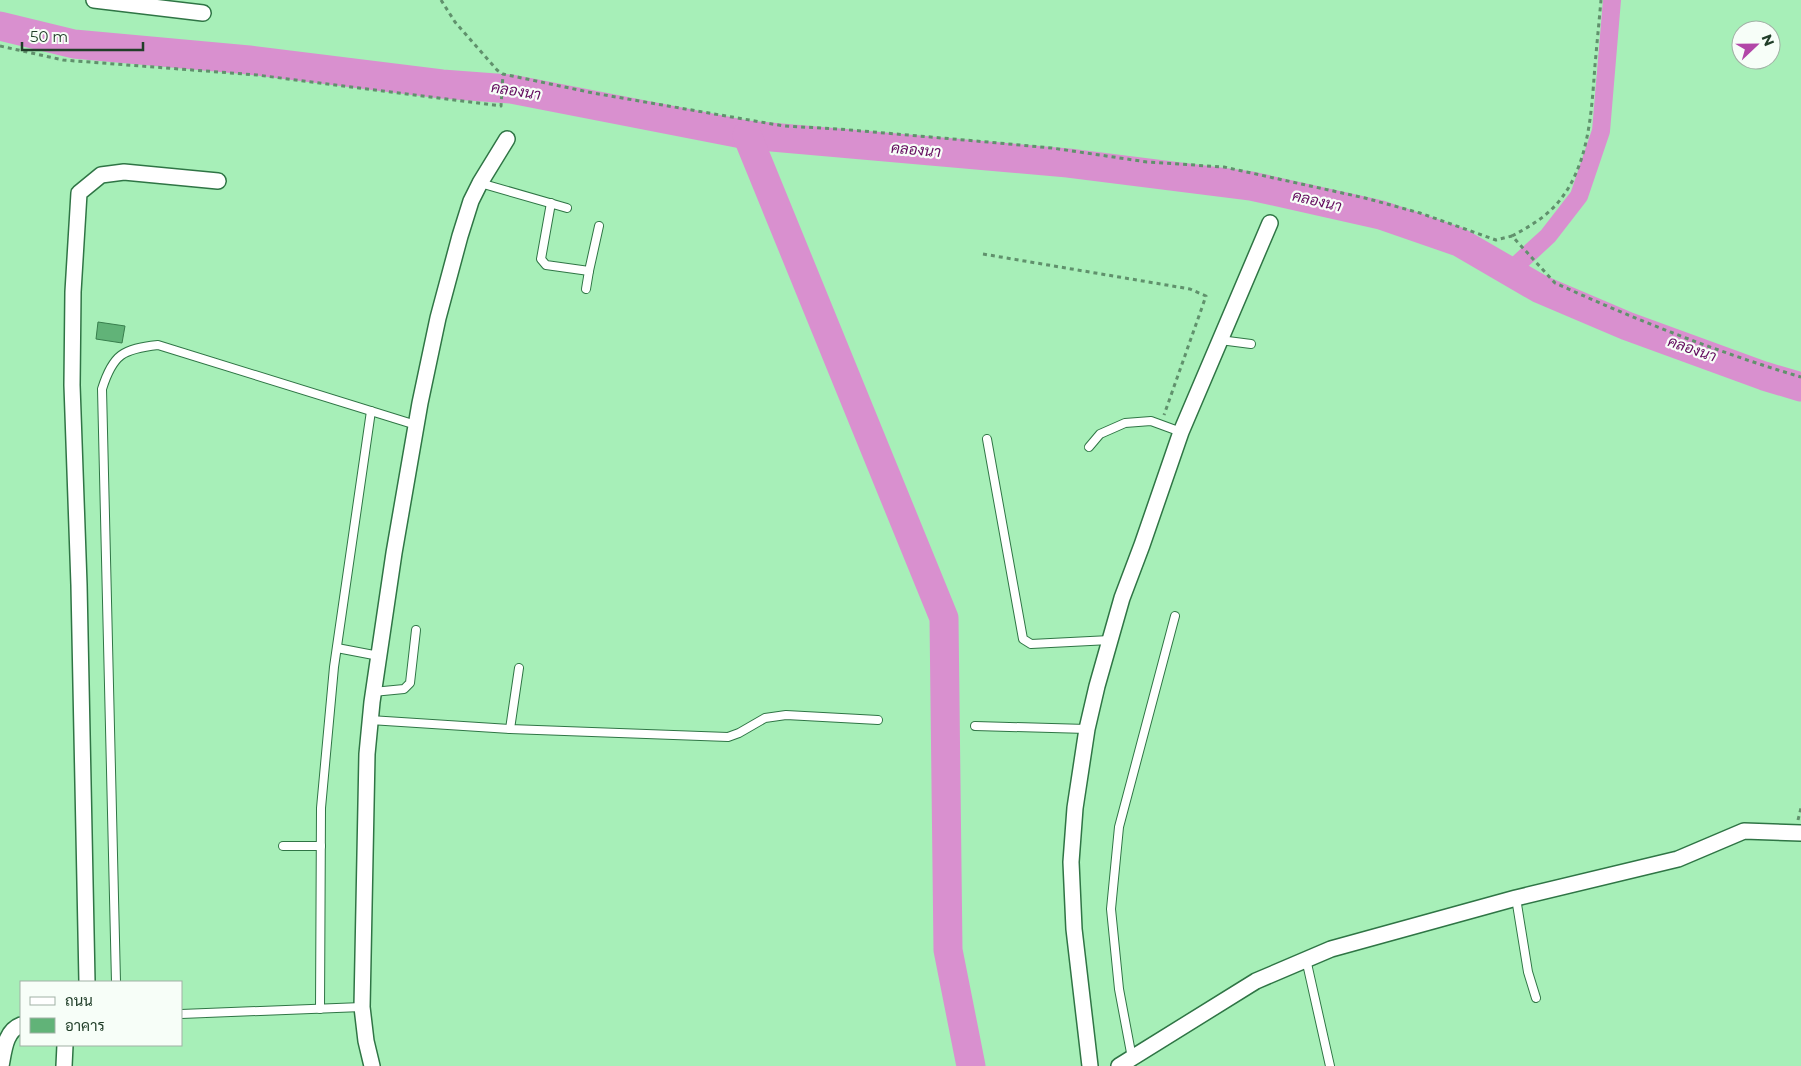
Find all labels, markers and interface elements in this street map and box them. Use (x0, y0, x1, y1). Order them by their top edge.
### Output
scale bar (22, 20, 144, 52)
north arrow (1731, 20, 1781, 70)
text: 50 m (30, 27, 68, 46)
text: N (1758, 32, 1779, 49)
water label: คลองนา (490, 77, 542, 104)
water label: คลองนา (890, 138, 942, 161)
water label: คลองนา (1291, 186, 1344, 215)
water label: คลองนา (1665, 331, 1719, 366)
legend (20, 981, 182, 1046)
text: ถนน (65, 991, 93, 1010)
text: อาคาร (65, 1016, 105, 1035)

